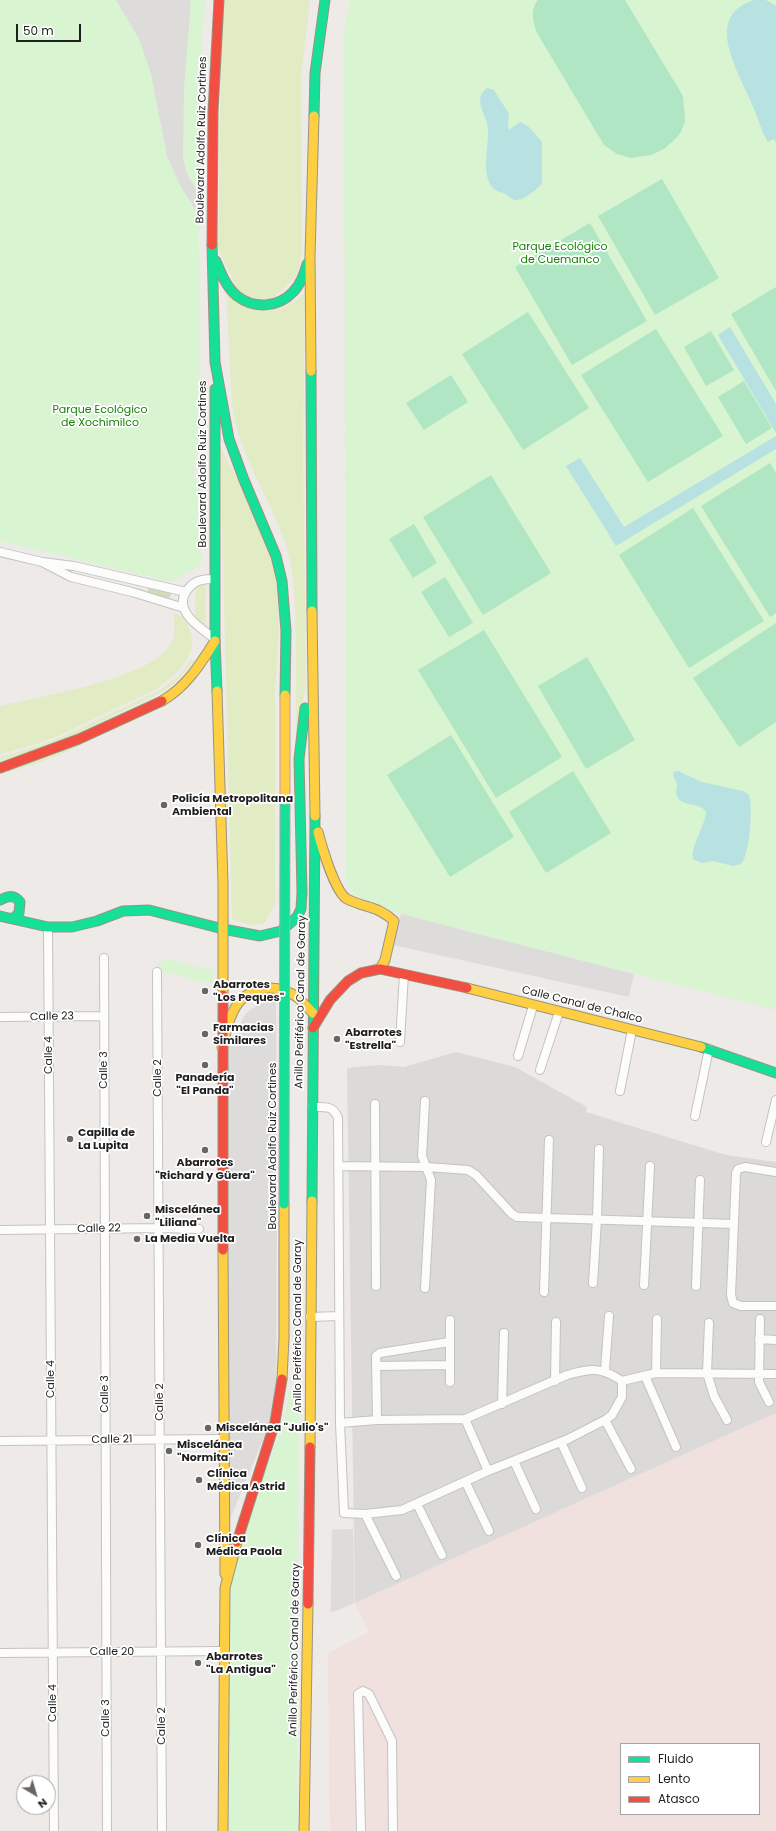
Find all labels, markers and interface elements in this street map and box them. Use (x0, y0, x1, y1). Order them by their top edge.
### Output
scale bar (18, 16, 83, 42)
text: 50 m (23, 22, 54, 39)
street label: Boulevard Adolfo Ruiz Cortines (194, 56, 210, 224)
park label: Parque Ecológico de Cuemanco (512, 240, 608, 266)
street label: Boulevard Adolfo Ruiz Cortines (196, 381, 210, 547)
park label: Parque Ecológico de Xochimilco (52, 403, 148, 429)
place label: Policía Metropolitana Ambiental (172, 792, 293, 818)
marker: Policía Metropolitana Ambiental (159, 800, 169, 810)
street label: Anillo Periférico Canal de Garay (293, 915, 309, 1089)
place label: Abarrotes "Los Peques" (213, 978, 284, 1004)
street label: Calle Canal de Chalco (520, 984, 644, 1026)
marker: Abarrotes "Los Peques" (200, 986, 210, 996)
street label: Calle 23 (30, 1010, 74, 1024)
place label: Farmacias Similares (213, 1021, 274, 1047)
place label: Abarrotes "Estrella" (345, 1026, 402, 1052)
marker: Farmacias Similares (200, 1029, 210, 1039)
marker: Abarrotes "Estrella" (332, 1034, 342, 1044)
street label: Calle 4 (42, 1036, 56, 1074)
street label: Calle 3 (97, 1051, 111, 1089)
street label: Calle 2 (151, 1059, 165, 1097)
marker: Panadería "El Panda" (200, 1060, 210, 1070)
street label: Boulevard Adolfo Ruiz Cortines (266, 1063, 280, 1229)
place label: Panadería "El Panda" (175, 1071, 235, 1097)
place label: Capilla de La Lupita (78, 1126, 135, 1152)
marker: Capilla de La Lupita (65, 1134, 75, 1144)
marker: Abarrotes "Richard y Güera" (200, 1145, 210, 1155)
place label: Abarrotes "Richard y Güera" (155, 1156, 255, 1182)
place label: Miscelánea "Liliana" (155, 1203, 220, 1229)
marker: Miscelánea "Liliana" (142, 1211, 152, 1221)
street label: Calle 22 (77, 1222, 121, 1236)
place label: La Media Vuelta (145, 1232, 235, 1246)
marker: La Media Vuelta (132, 1234, 142, 1244)
street label: Anillo Periférico Canal de Garay (291, 1239, 305, 1413)
street label: Calle 4 (44, 1360, 58, 1398)
street label: Calle 3 (98, 1375, 112, 1413)
street label: Calle 2 (153, 1383, 167, 1421)
place label: Miscelánea "Julio's" (216, 1421, 328, 1435)
marker: Miscelánea "Julio's" (203, 1423, 213, 1433)
street label: Calle 21 (91, 1433, 133, 1447)
place label: Miscelánea "Normita" (177, 1438, 242, 1464)
marker: Miscelánea "Normita" (164, 1446, 174, 1456)
place label: Clínica Médica Astrid (207, 1467, 285, 1493)
marker: Clínica Médica Astrid (194, 1475, 204, 1485)
place label: Clínica Médica Paola (206, 1532, 282, 1558)
marker: Clínica Médica Paola (193, 1540, 203, 1550)
street label: Anillo Periférico Canal de Garay (287, 1563, 303, 1737)
street label: Calle 20 (90, 1645, 134, 1659)
place label: Abarrotes "La Antigua" (206, 1650, 276, 1676)
marker: Abarrotes "La Antigua" (193, 1658, 203, 1668)
street label: Calle 4 (46, 1684, 60, 1722)
street label: Calle 3 (99, 1699, 113, 1737)
street label: Calle 2 (155, 1707, 169, 1745)
legend (620, 1743, 760, 1815)
text: Fluido (658, 1750, 693, 1767)
text: Lento (658, 1770, 690, 1787)
north arrow (16, 1775, 56, 1815)
text: Atasco (658, 1790, 700, 1807)
text: N (35, 1795, 51, 1813)

